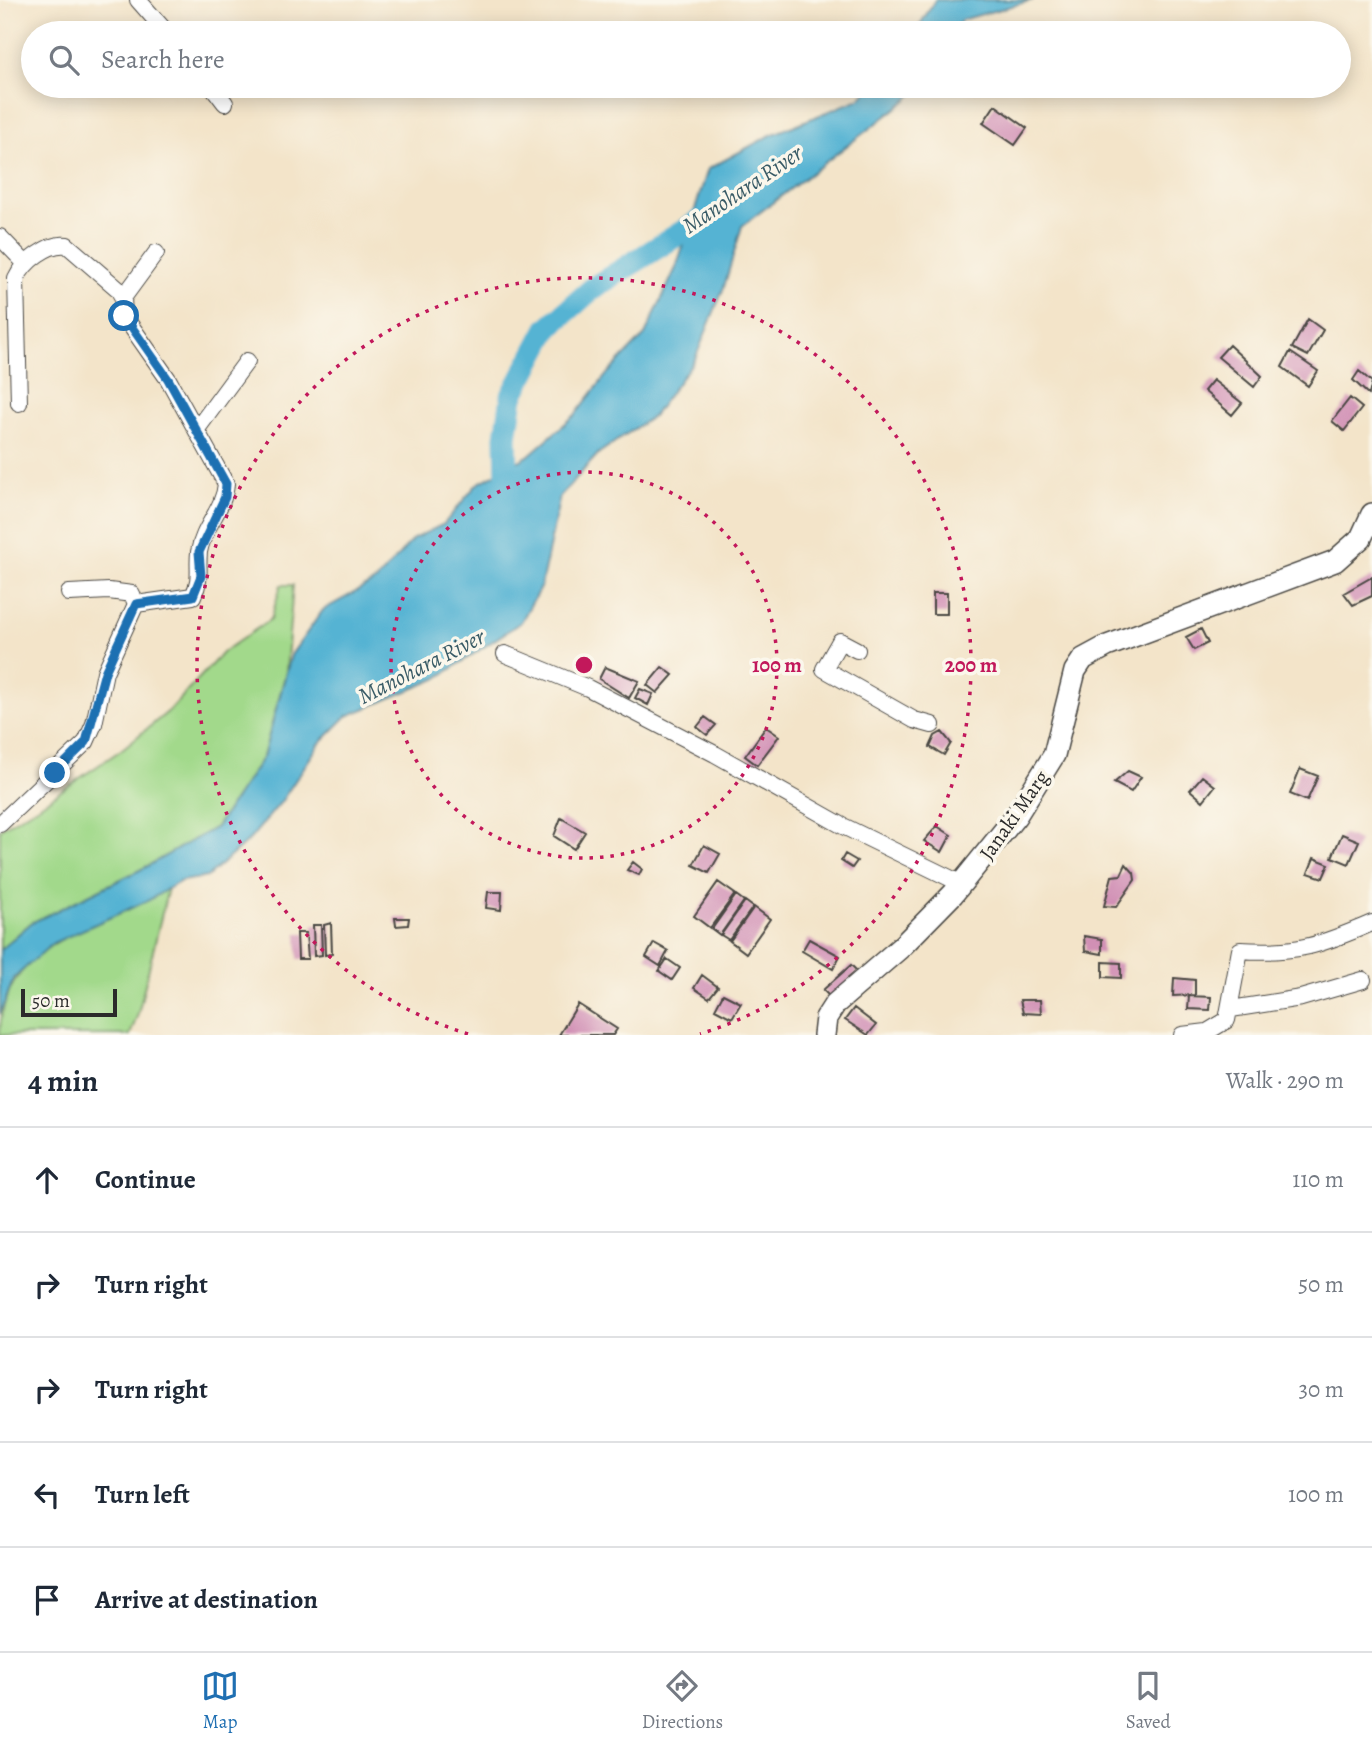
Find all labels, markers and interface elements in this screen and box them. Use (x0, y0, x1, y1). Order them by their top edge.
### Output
search box (21, 21, 1351, 98)
icon: search (45, 41, 83, 79)
text: Search here (101, 42, 225, 77)
water label: Manohara River (676, 137, 809, 241)
route start (108, 300, 139, 331)
water label: Manohara River (352, 621, 491, 712)
text: 100 m (752, 651, 802, 679)
text: 200 m (945, 651, 998, 679)
centre of rings (572, 653, 596, 677)
route end (39, 757, 70, 788)
street label: Janaki Marg (973, 764, 1055, 866)
scale bar (21, 986, 117, 1018)
text: 50 m (32, 988, 70, 1014)
text: 4 min (28, 1061, 98, 1101)
text: Walk · 290 m (1226, 1065, 1344, 1096)
icon: ahead (28, 1161, 66, 1199)
text: Continue (95, 1162, 196, 1197)
text: 110 m (1292, 1164, 1344, 1195)
icon: right (28, 1266, 66, 1304)
text: Turn right (95, 1267, 208, 1302)
text: 50 m (1298, 1269, 1344, 1300)
icon: right (28, 1371, 66, 1409)
text: Turn right (95, 1372, 208, 1407)
text: 30 m (1298, 1374, 1344, 1405)
icon: left (28, 1476, 66, 1514)
text: Turn left (95, 1477, 190, 1512)
text: 100 m (1288, 1479, 1344, 1510)
icon: arrive (28, 1581, 66, 1619)
text: Arrive at destination (95, 1582, 318, 1617)
tab: Map (201, 1667, 239, 1735)
tab: Directions (642, 1667, 723, 1735)
tab: Saved (1126, 1667, 1171, 1735)

